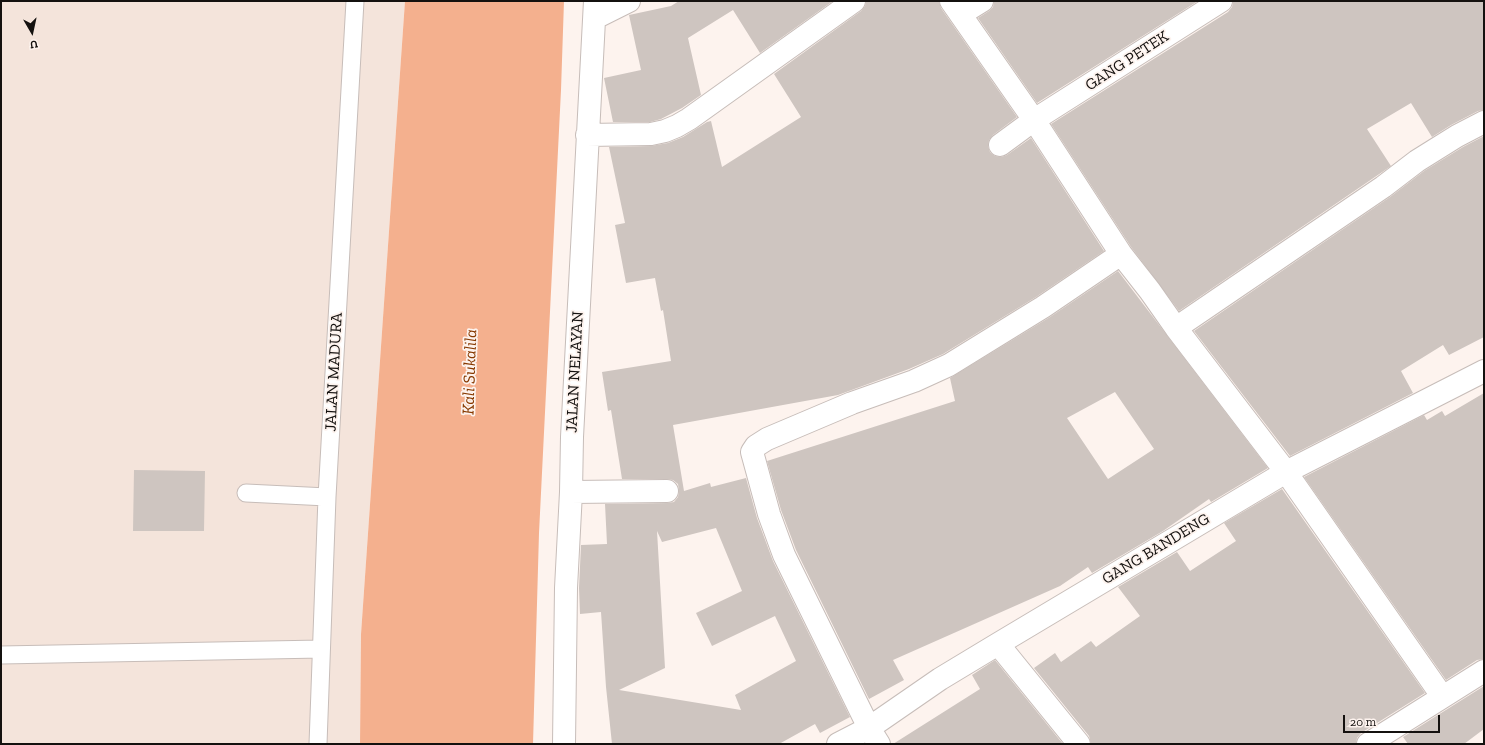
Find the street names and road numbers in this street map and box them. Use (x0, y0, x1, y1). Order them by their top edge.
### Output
street label: GANG PETEK (1082, 27, 1172, 95)
street label: JALAN NELAYAN (562, 311, 588, 433)
street label: JALAN MADURA (321, 312, 347, 432)
street label: GANG BANDENG (1099, 509, 1213, 589)

